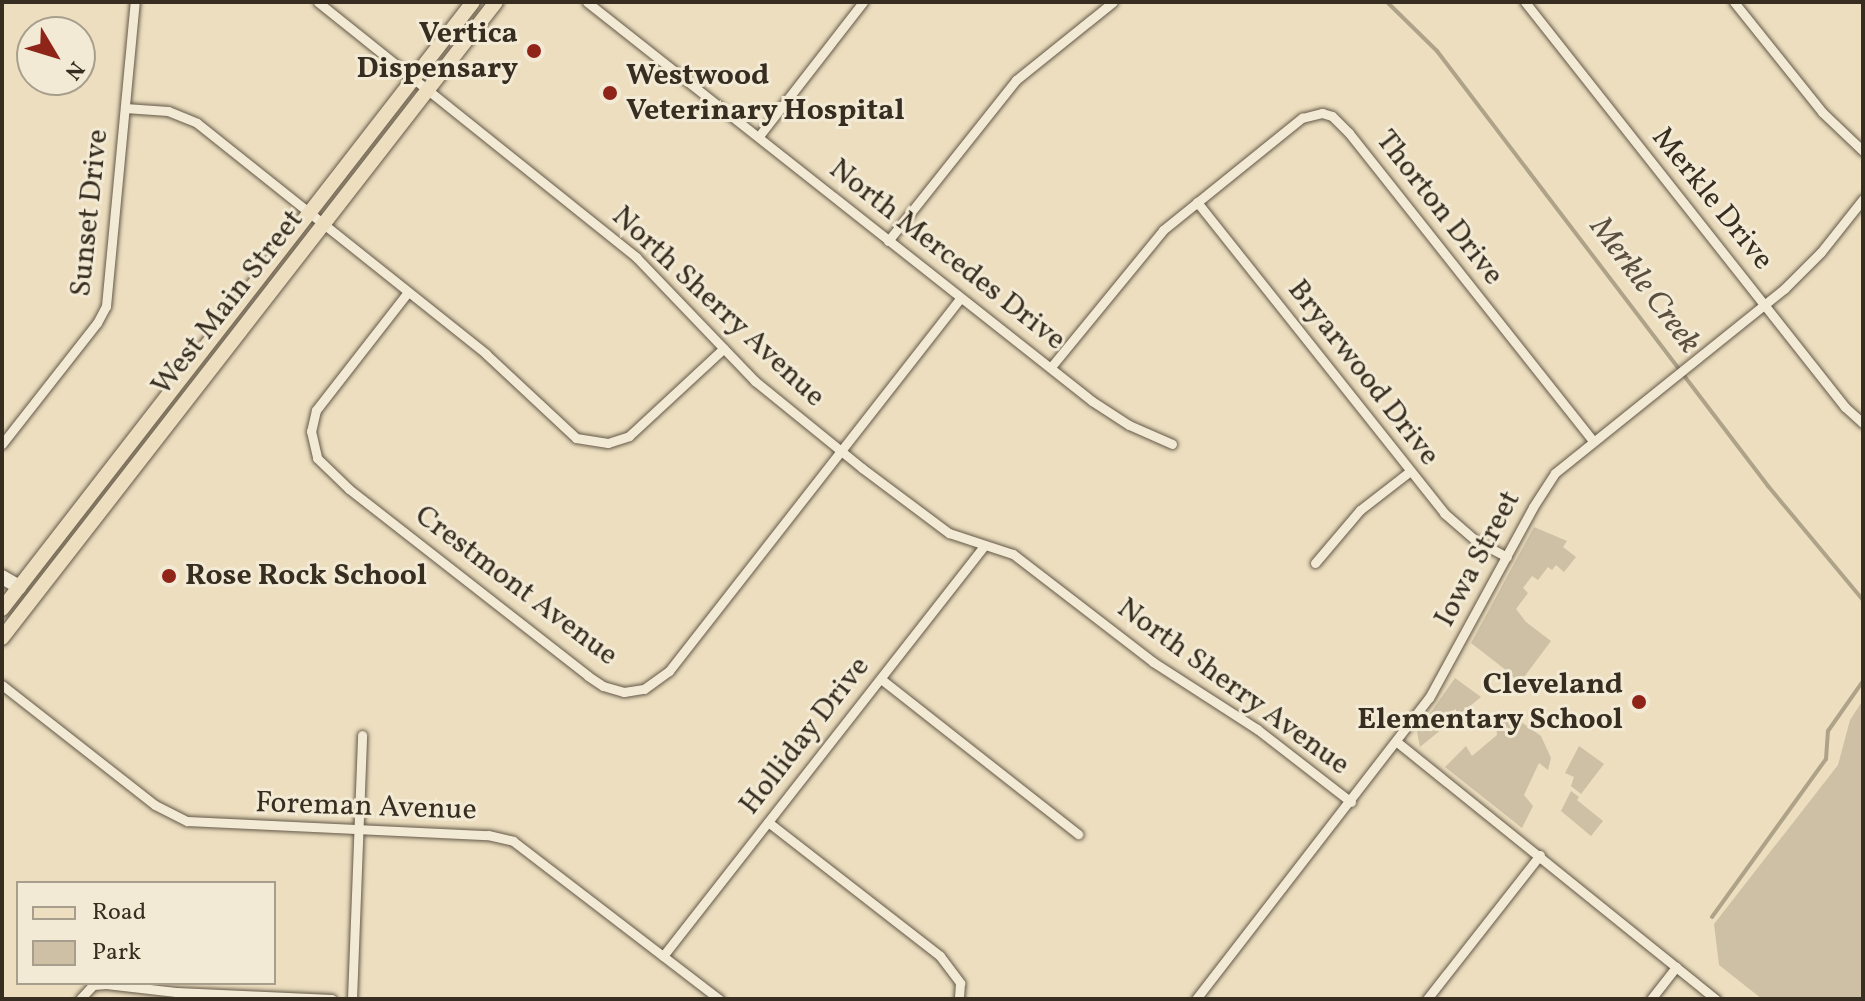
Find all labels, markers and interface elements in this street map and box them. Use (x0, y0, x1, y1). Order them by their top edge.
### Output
north arrow (16, 16, 96, 96)
place label: Vertica Dispensary (356, 16, 518, 86)
marker: Vertica Dispensary (525, 42, 543, 60)
text: N (57, 54, 91, 86)
place label: Westwood Veterinary Hospital (626, 58, 905, 128)
marker: Westwood Veterinary Hospital (601, 84, 619, 102)
street label: Merkle Drive (1644, 120, 1780, 278)
street label: Thorton Drive (1367, 123, 1511, 293)
street label: Sunset Drive (63, 127, 117, 299)
street label: North Mercedes Drive (822, 151, 1072, 359)
street label: North Sherry Avenue (604, 199, 832, 415)
street label: West Main Street (144, 203, 312, 403)
water label: Merkle Creek (1580, 210, 1708, 362)
street label: Bryarwood Drive (1279, 273, 1447, 473)
street label: Iowa Street (1427, 485, 1529, 633)
street label: Crestmont Avenue (407, 498, 625, 674)
place label: Rose Rock School (185, 558, 427, 594)
marker: Rose Rock School (160, 567, 178, 585)
street label: North Sherry Avenue (1109, 590, 1357, 784)
street label: Holliday Drive (732, 649, 878, 823)
place label: Cleveland Elementary School (1357, 667, 1623, 738)
marker: Cleveland Elementary School (1630, 693, 1648, 711)
street label: Foreman Avenue (255, 785, 477, 829)
legend (16, 881, 276, 985)
text: Road (92, 896, 146, 930)
text: Park (92, 936, 141, 970)

